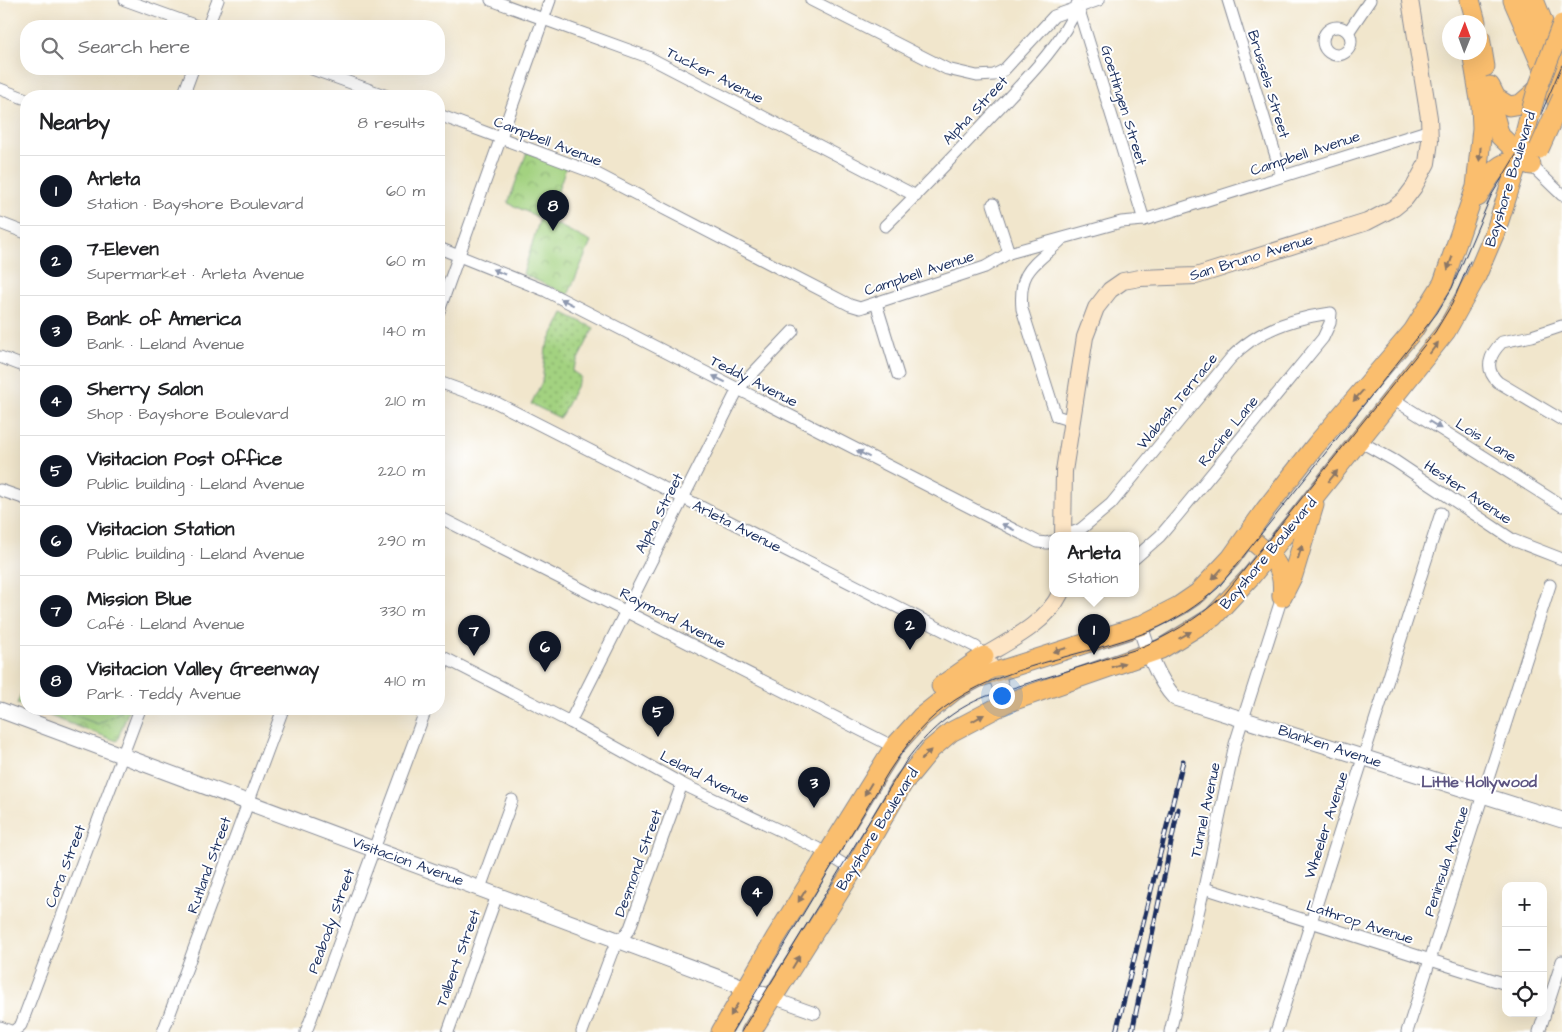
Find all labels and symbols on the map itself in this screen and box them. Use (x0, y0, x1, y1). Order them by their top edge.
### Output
north arrow (1442, 15, 1487, 60)
street label: Brussels Street (1242, 28, 1295, 141)
street label: Tucker Avenue (662, 42, 767, 109)
street label: Goettingen Street (1094, 43, 1152, 168)
street label: Alpha Street (938, 71, 1013, 150)
street label: Bayshore Boulevard (1480, 108, 1542, 250)
street label: Campbell Avenue (491, 111, 605, 172)
street label: Campbell Avenue (1248, 126, 1363, 181)
one-way arrow (1476, 147, 1484, 163)
pin: 8 (537, 190, 569, 231)
street label: San Bruno Avenue (1187, 229, 1315, 286)
street label: Campbell Avenue (862, 246, 977, 301)
one-way arrow (1446, 256, 1453, 271)
one-way arrow (492, 267, 506, 275)
one-way arrow (559, 298, 574, 306)
one-way arrow (1428, 342, 1439, 355)
street label: Wabash Terrace (1132, 349, 1223, 454)
street label: Teddy Avenue (706, 350, 801, 413)
one-way arrow (712, 375, 726, 383)
one-way arrow (1352, 389, 1364, 401)
street label: Racine Lane (1193, 392, 1263, 471)
street label: Lois Lane (1451, 413, 1520, 467)
one-way arrow (1428, 420, 1441, 430)
one-way arrow (856, 450, 870, 458)
street label: Hester Avenue (1420, 455, 1516, 530)
street label: Alpha Street (630, 469, 689, 557)
one-way arrow (1328, 470, 1339, 483)
street label: Bayshore Boulevard (1215, 492, 1323, 615)
street label: Arleta Avenue (689, 495, 785, 558)
one-way arrow (1001, 523, 1015, 531)
one-way arrow (1296, 545, 1304, 560)
one-way arrow (1211, 567, 1223, 579)
street label: Raymond Avenue (616, 583, 729, 655)
pin: 2 (894, 609, 926, 650)
pin: 1 (1078, 614, 1110, 655)
pin: 7 (458, 615, 490, 656)
pin: 6 (529, 631, 561, 672)
one-way arrow (1178, 631, 1193, 639)
one-way arrow (1052, 647, 1067, 655)
one-way arrow (1111, 660, 1126, 668)
your location (989, 683, 1015, 709)
pin: 5 (642, 696, 674, 737)
one-way arrow (972, 713, 985, 722)
street label: Blanken Avenue (1275, 720, 1384, 773)
street label: Leland Avenue (656, 746, 753, 809)
one-way arrow (920, 749, 932, 761)
street label: Tunnel Avenue (1185, 760, 1226, 860)
street label: Bayshore Boulevard (831, 764, 925, 895)
pin: 3 (798, 767, 830, 808)
street label: Wheeler Avenue (1299, 769, 1354, 881)
district label: Little Hollywood (1421, 771, 1538, 794)
one-way arrow (864, 782, 873, 796)
street label: Peninsula Avenue (1419, 803, 1474, 919)
street label: Desmond Street (609, 807, 668, 920)
street label: Rutland Street (182, 814, 237, 917)
street label: Cora Street (40, 822, 91, 911)
street label: Visitacion Avenue (349, 831, 467, 891)
street label: Peabody Street (303, 866, 361, 977)
pin: 4 (741, 876, 773, 917)
one-way arrow (797, 889, 806, 902)
street label: Lathrop Avenue (1304, 895, 1416, 950)
street label: Talbert Street (431, 906, 486, 1010)
one-way arrow (792, 955, 801, 968)
one-way arrow (729, 1003, 738, 1016)

